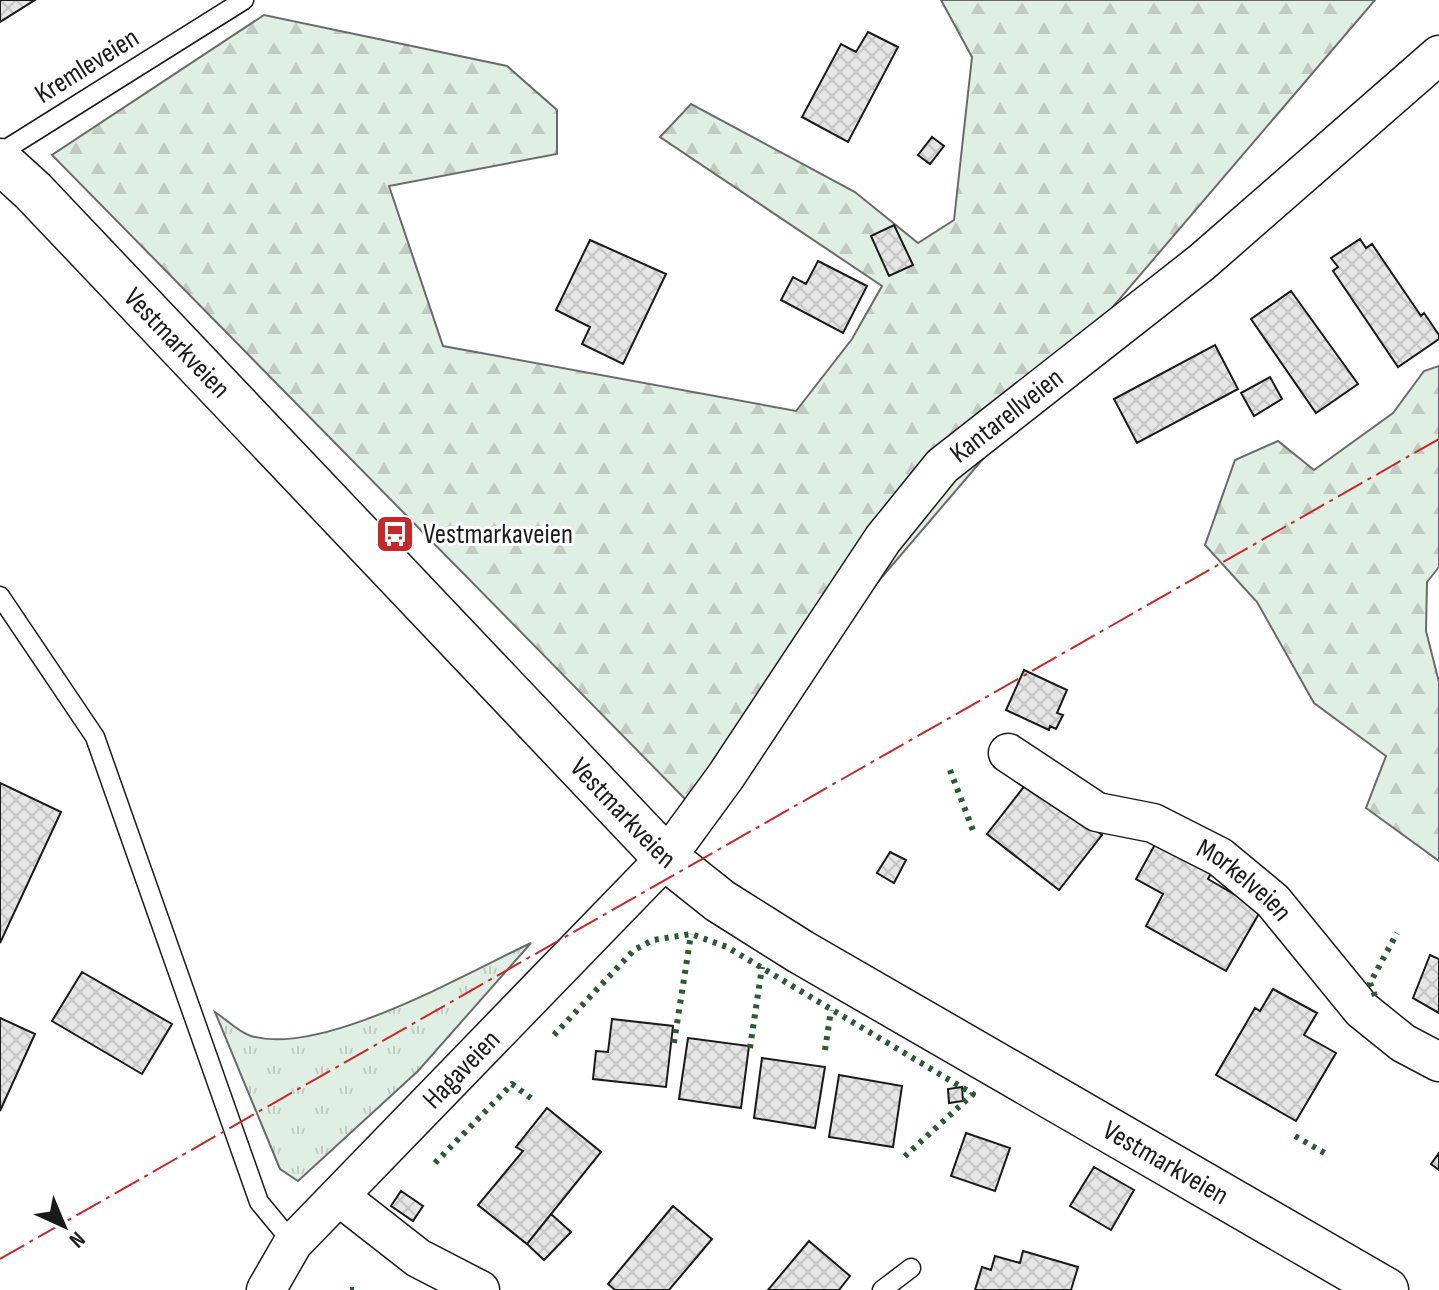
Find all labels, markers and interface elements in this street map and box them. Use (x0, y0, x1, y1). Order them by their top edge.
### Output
street label: Kremleveien (29, 21, 145, 111)
street label: Vestmarkveien (117, 281, 237, 405)
street label: Kantarellveien (943, 361, 1070, 470)
bus stop icon: Vestmarkaveien (374, 513, 416, 555)
place label: Vestmarkaveien (423, 518, 573, 551)
street label: Vestmarkveien (563, 751, 682, 876)
street label: Morkelveien (1191, 832, 1299, 928)
street label: Hagaveien (416, 1023, 507, 1116)
street label: Vestmarkveien (1097, 1113, 1234, 1212)
north arrow (24, 1186, 104, 1266)
text: N (63, 1226, 90, 1253)

